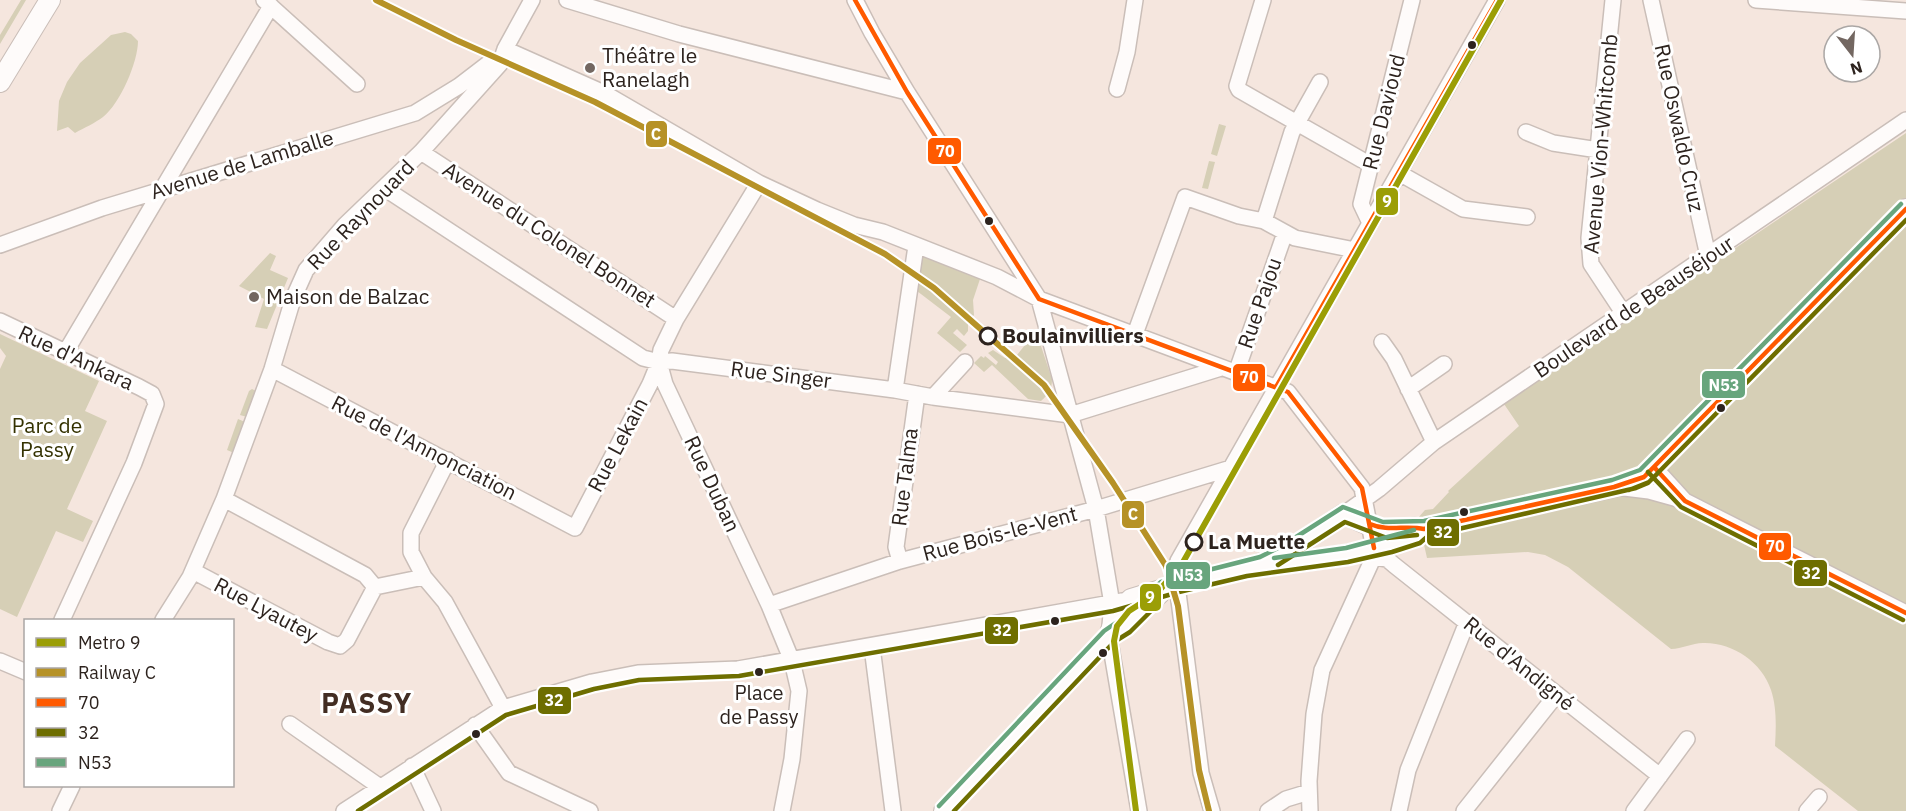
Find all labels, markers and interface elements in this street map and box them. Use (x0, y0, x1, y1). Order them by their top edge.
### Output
north arrow (1822, 24, 1882, 84)
street label: Avenue Vion-Whitcomb (1576, 33, 1624, 255)
unlabelled marker (1466, 39, 1478, 51)
place label: Théâtre le Ranelagh (602, 41, 697, 93)
street label: Rue Oswaldo Cruz (1649, 41, 1711, 215)
street label: Rue Davioud (1355, 51, 1411, 173)
text: N (1848, 57, 1865, 80)
marker: Théâtre le Ranelagh (583, 61, 597, 75)
line badge: C (645, 120, 668, 148)
street label: Avenue de Lamballe (147, 123, 337, 205)
text: C (651, 124, 661, 144)
line badge: 70 (927, 137, 962, 165)
text: 70 (935, 141, 955, 161)
street label: Rue Raynouard (300, 153, 420, 276)
street label: Avenue du Colonel Bonnet (438, 155, 661, 314)
line badge: 9 (1375, 187, 1399, 216)
text: 9 (1382, 191, 1392, 211)
unlabelled marker (983, 215, 995, 227)
street label: Boulevard de Beauséjour (1528, 228, 1739, 384)
street label: Rue Pajou (1230, 253, 1288, 352)
place label: Maison de Balzac (266, 282, 429, 310)
marker: Maison de Balzac (247, 290, 261, 304)
street label: Rue d'Ankara (14, 318, 139, 396)
place label: Boulainvilliers (1002, 321, 1144, 349)
marker: Boulainvilliers (979, 327, 997, 345)
street label: Rue Singer (729, 354, 833, 394)
line badge: 70 (1232, 363, 1266, 392)
text: 70 (1239, 367, 1259, 387)
line badge: N53 (1701, 370, 1746, 399)
text: N53 (1709, 375, 1739, 395)
street label: Rue de l'Annonciation (327, 388, 522, 506)
street label: Rue Lekain (581, 392, 654, 497)
unlabelled marker (1715, 402, 1727, 414)
park label: Parc de Passy (12, 411, 82, 463)
street label: Rue Talma (884, 426, 924, 528)
street label: Rue Duban (678, 431, 747, 536)
street label: Rue Bois-le-Vent (919, 499, 1080, 567)
line badge: C (1121, 500, 1145, 529)
text: C (1128, 504, 1138, 524)
unlabelled marker (1458, 506, 1470, 518)
line badge: 32 (1426, 518, 1460, 547)
text: 32 (1433, 522, 1453, 542)
place label: La Muette (1208, 527, 1306, 555)
line badge: 70 (1758, 532, 1792, 561)
marker: La Muette (1185, 533, 1203, 551)
text: 70 (1765, 536, 1785, 556)
line badge: 32 (1793, 559, 1828, 587)
line badge: N53 (1165, 561, 1211, 590)
text: 32 (1801, 563, 1821, 583)
text: N53 (1173, 565, 1203, 585)
street label: Rue Lyautey (210, 570, 324, 648)
line badge: 9 (1139, 583, 1162, 612)
text: 9 (1145, 587, 1155, 607)
street label: Rue d'Andigné (1458, 610, 1581, 717)
unlabelled marker (1049, 615, 1061, 627)
line badge: 32 (984, 616, 1019, 645)
legend (24, 619, 234, 787)
text: 32 (992, 620, 1012, 640)
text: Metro 9 (78, 631, 140, 654)
unlabelled marker (1097, 647, 1109, 659)
text: Railway C (78, 661, 156, 684)
marker: Place de Passy (753, 666, 765, 678)
place label: Place de Passy (720, 679, 798, 730)
district label: PASSY (321, 685, 413, 720)
line badge: 32 (537, 686, 572, 715)
text: 32 (544, 690, 564, 710)
text: 70 (78, 691, 100, 714)
text: 32 (78, 721, 100, 744)
unlabelled marker (470, 728, 482, 740)
text: N53 (78, 751, 112, 774)

